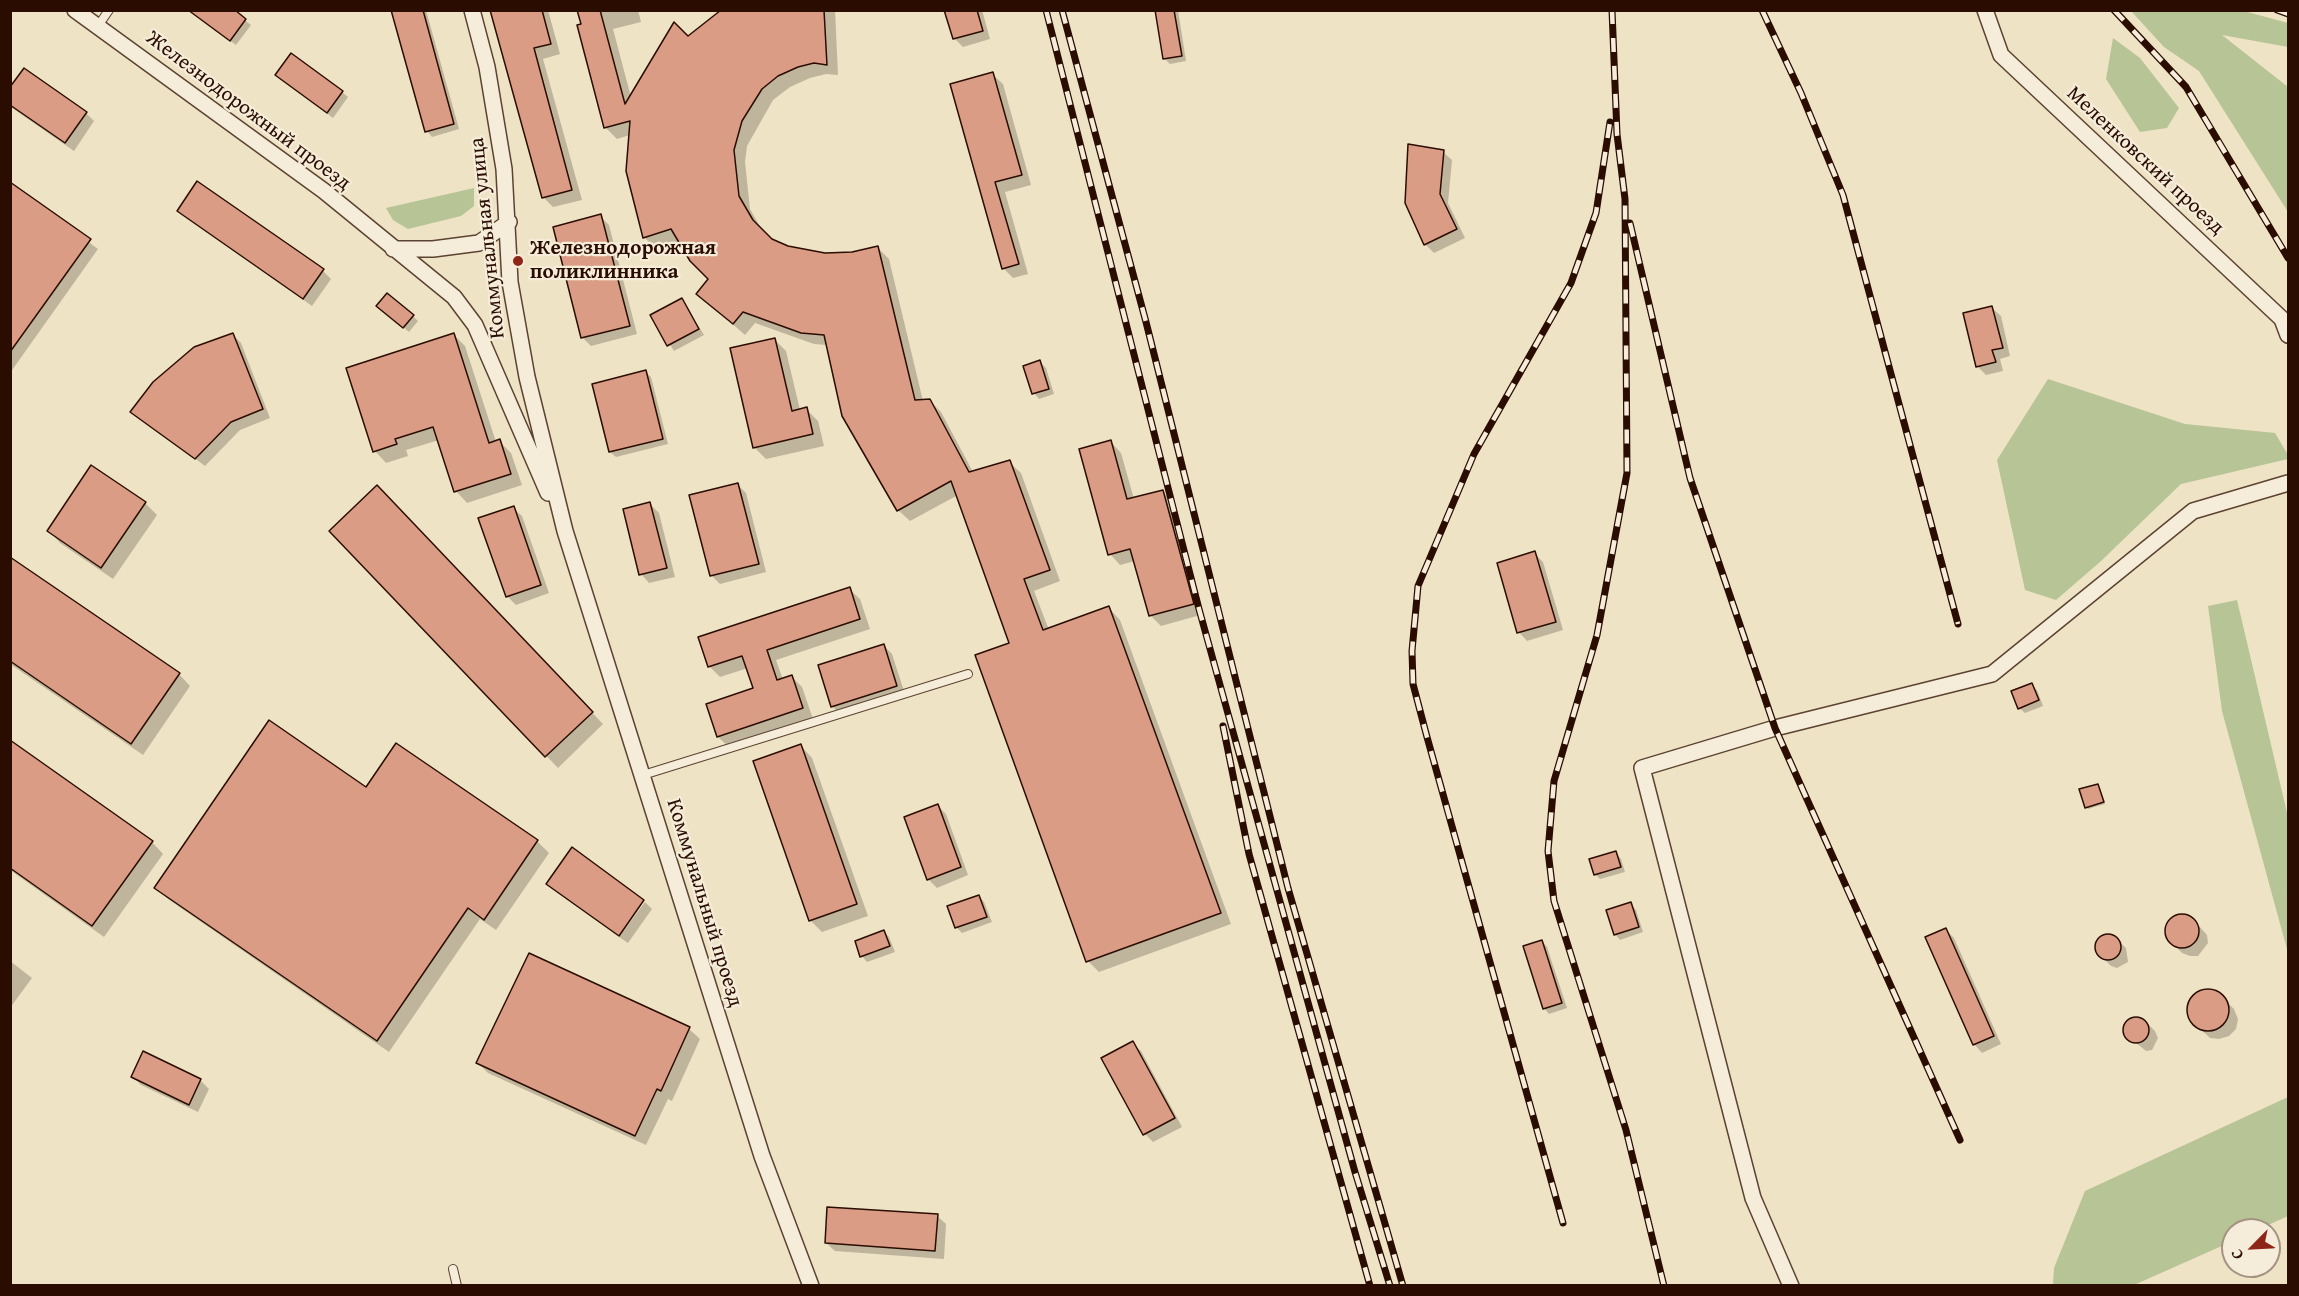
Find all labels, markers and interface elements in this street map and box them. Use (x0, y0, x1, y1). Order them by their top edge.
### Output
street label: Железнодорожный проезд (141, 26, 355, 196)
street label: Меленковский проезд (2061, 82, 2229, 240)
street label: Коммунальная улица (465, 136, 511, 340)
place label: Железнодорожная поликлинника (530, 236, 716, 286)
marker: Железнодорожная поликлинника (511, 254, 525, 268)
street label: Коммунальный проезд (660, 796, 748, 1010)
north arrow (2221, 1218, 2281, 1278)
text: С (2224, 1246, 2249, 1264)

